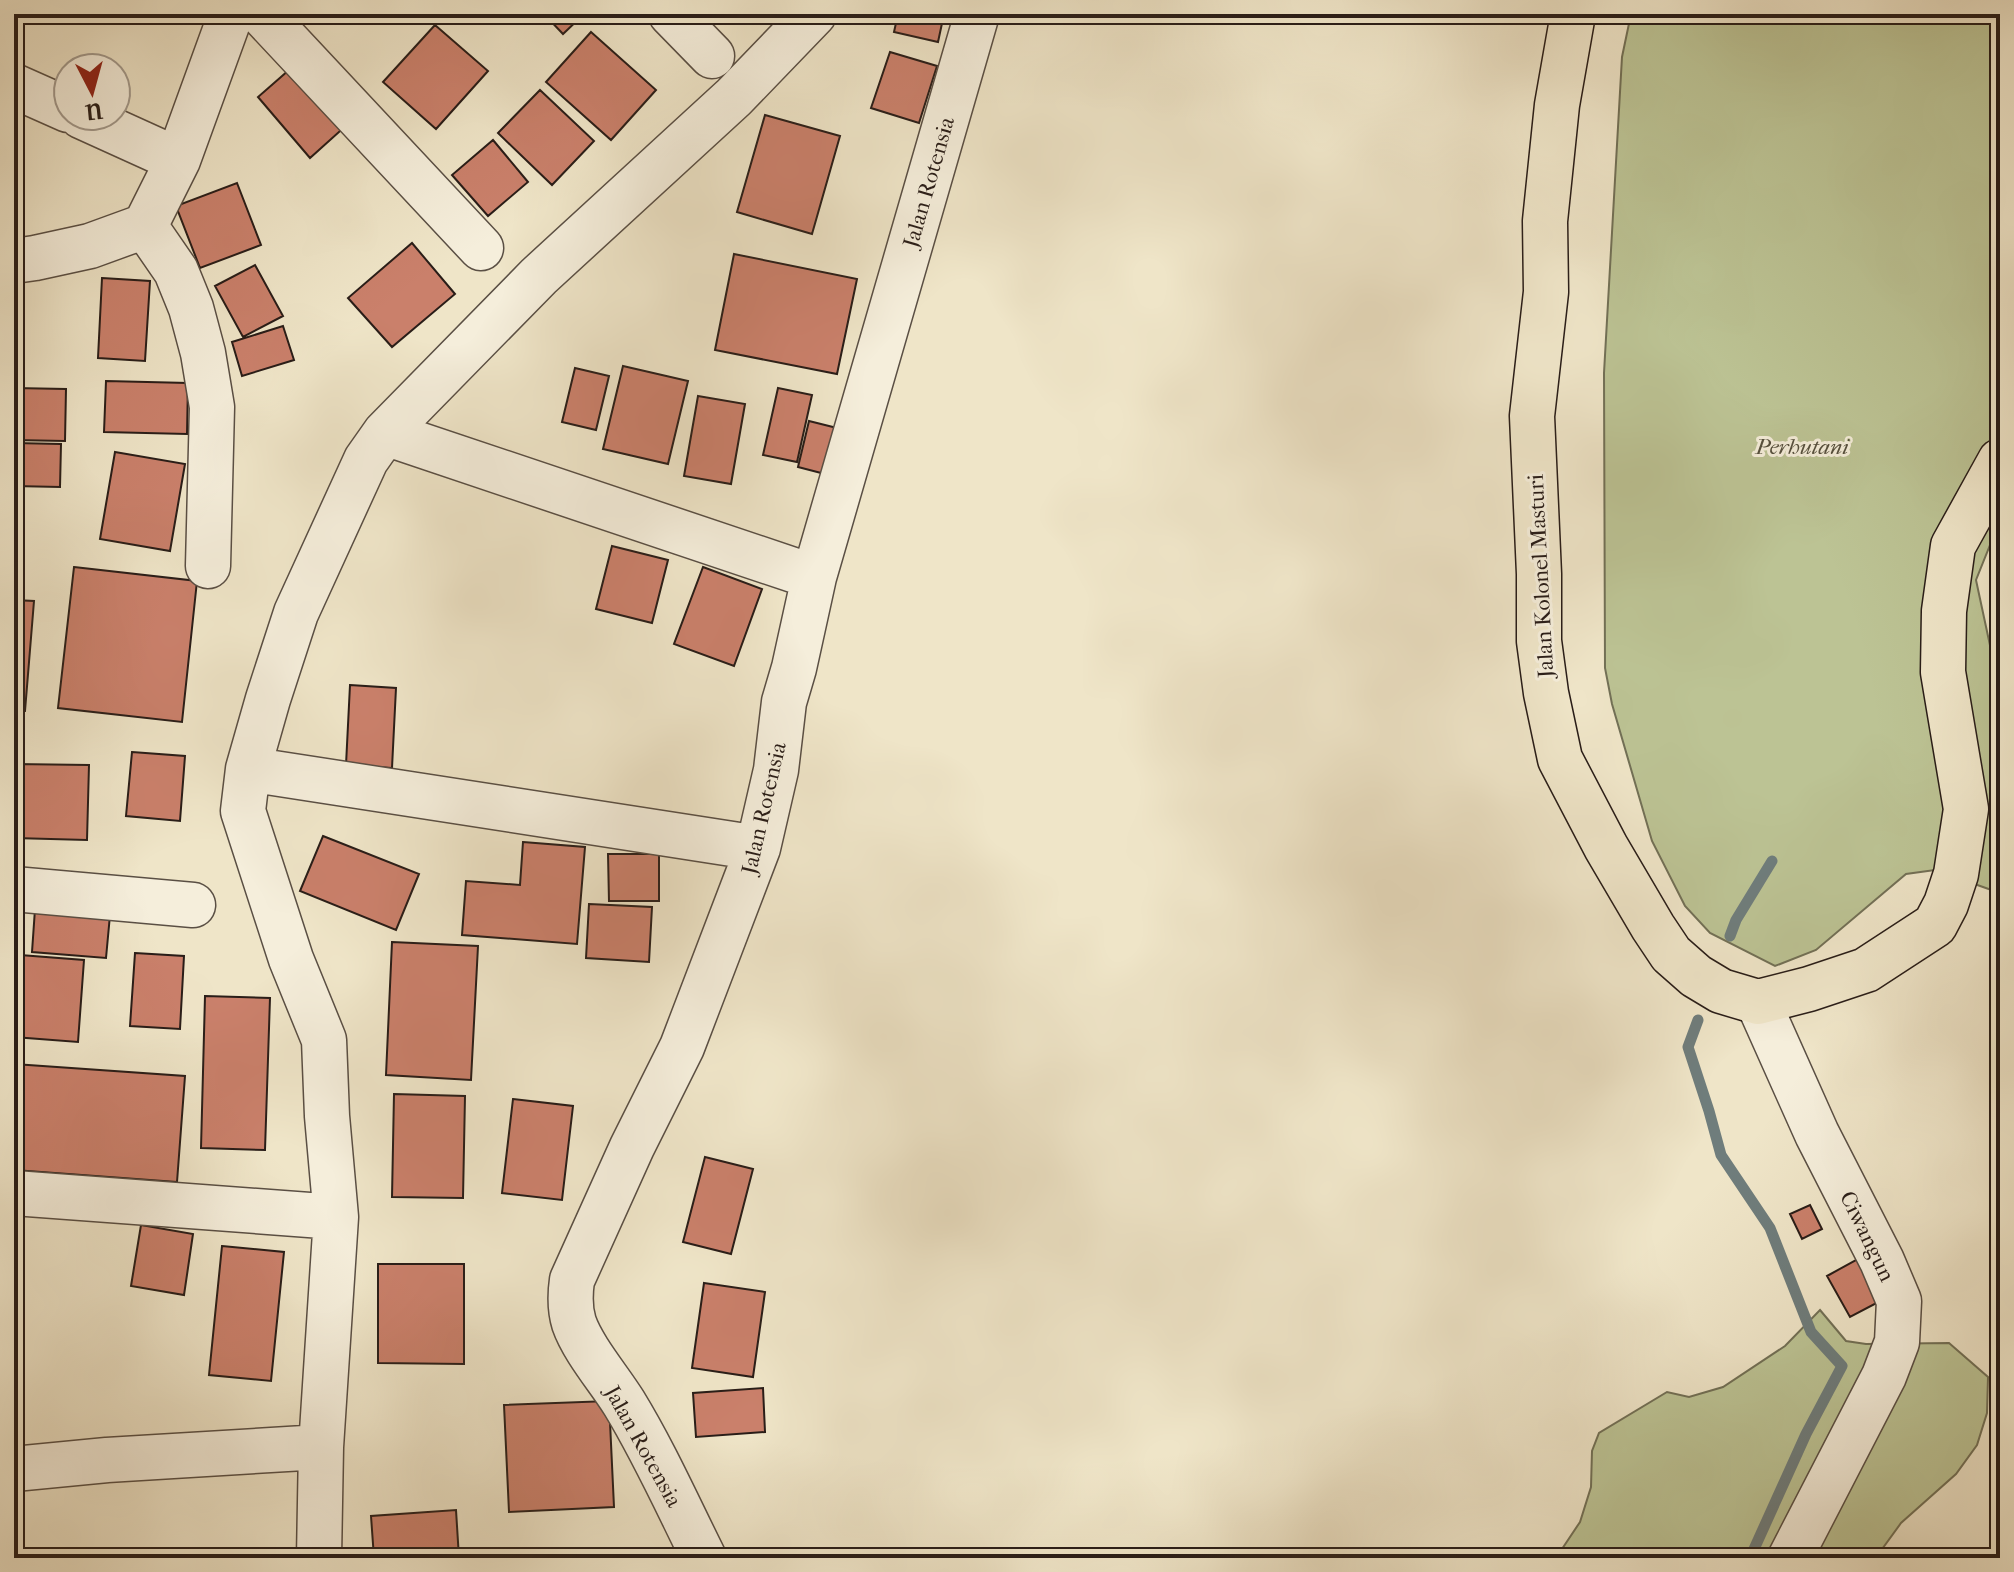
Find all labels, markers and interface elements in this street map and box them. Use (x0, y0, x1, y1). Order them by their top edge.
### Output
north arrow (52, 52, 132, 132)
text: U (83, 97, 105, 125)
street label: Jalan Rotensia (897, 113, 960, 253)
park label: Perhutani (1754, 434, 1850, 460)
street label: Jalan Kolonel Masturi (1523, 473, 1559, 681)
street label: Jalan Rotensia (736, 739, 792, 879)
street label: Ciwangun (1834, 1187, 1900, 1286)
street label: Jalan Rotensia (598, 1380, 688, 1512)

